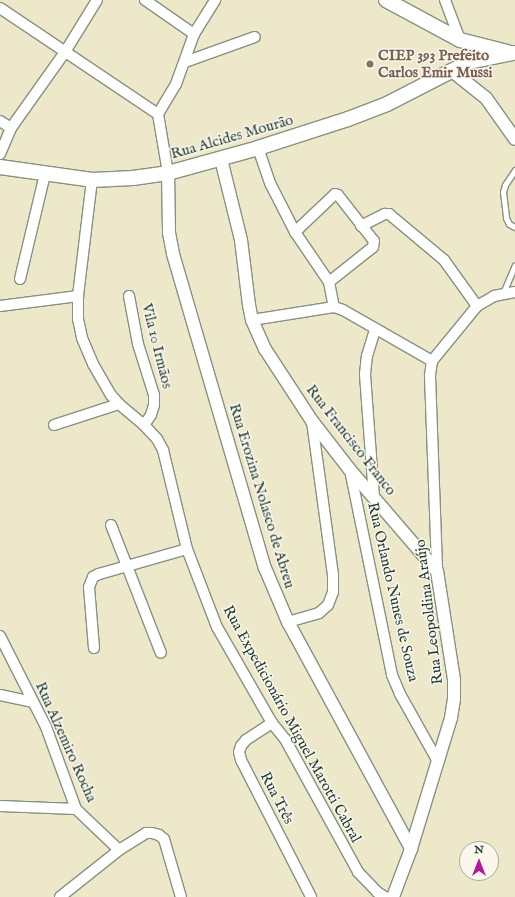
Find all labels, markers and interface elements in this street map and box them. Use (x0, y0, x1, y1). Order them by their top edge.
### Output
place label: CIEP 393 Prefeito Carlos Emir Mussi (378, 46, 492, 81)
marker: CIEP 393 Prefeito Carlos Emir Mussi (365, 59, 375, 69)
street label: Rua Alcides Mourão (169, 111, 295, 163)
street label: Vila 10 Irmãos (138, 302, 176, 390)
street label: Rua Francisco Franco (302, 381, 400, 499)
street label: Rua Erozina Nolasco de Abreu (225, 401, 299, 591)
street label: Rua Orlando Nunes de Souza (364, 501, 422, 683)
street label: Rua Leopoldina Araújo (411, 538, 447, 686)
street label: Rua Expedicionário Miguel Marotti Cabral (219, 602, 365, 846)
street label: Rua Alzemiro Rocha (31, 679, 101, 805)
street label: Rua Três (256, 769, 298, 827)
north arrow (459, 841, 499, 881)
text: N (474, 843, 484, 857)

